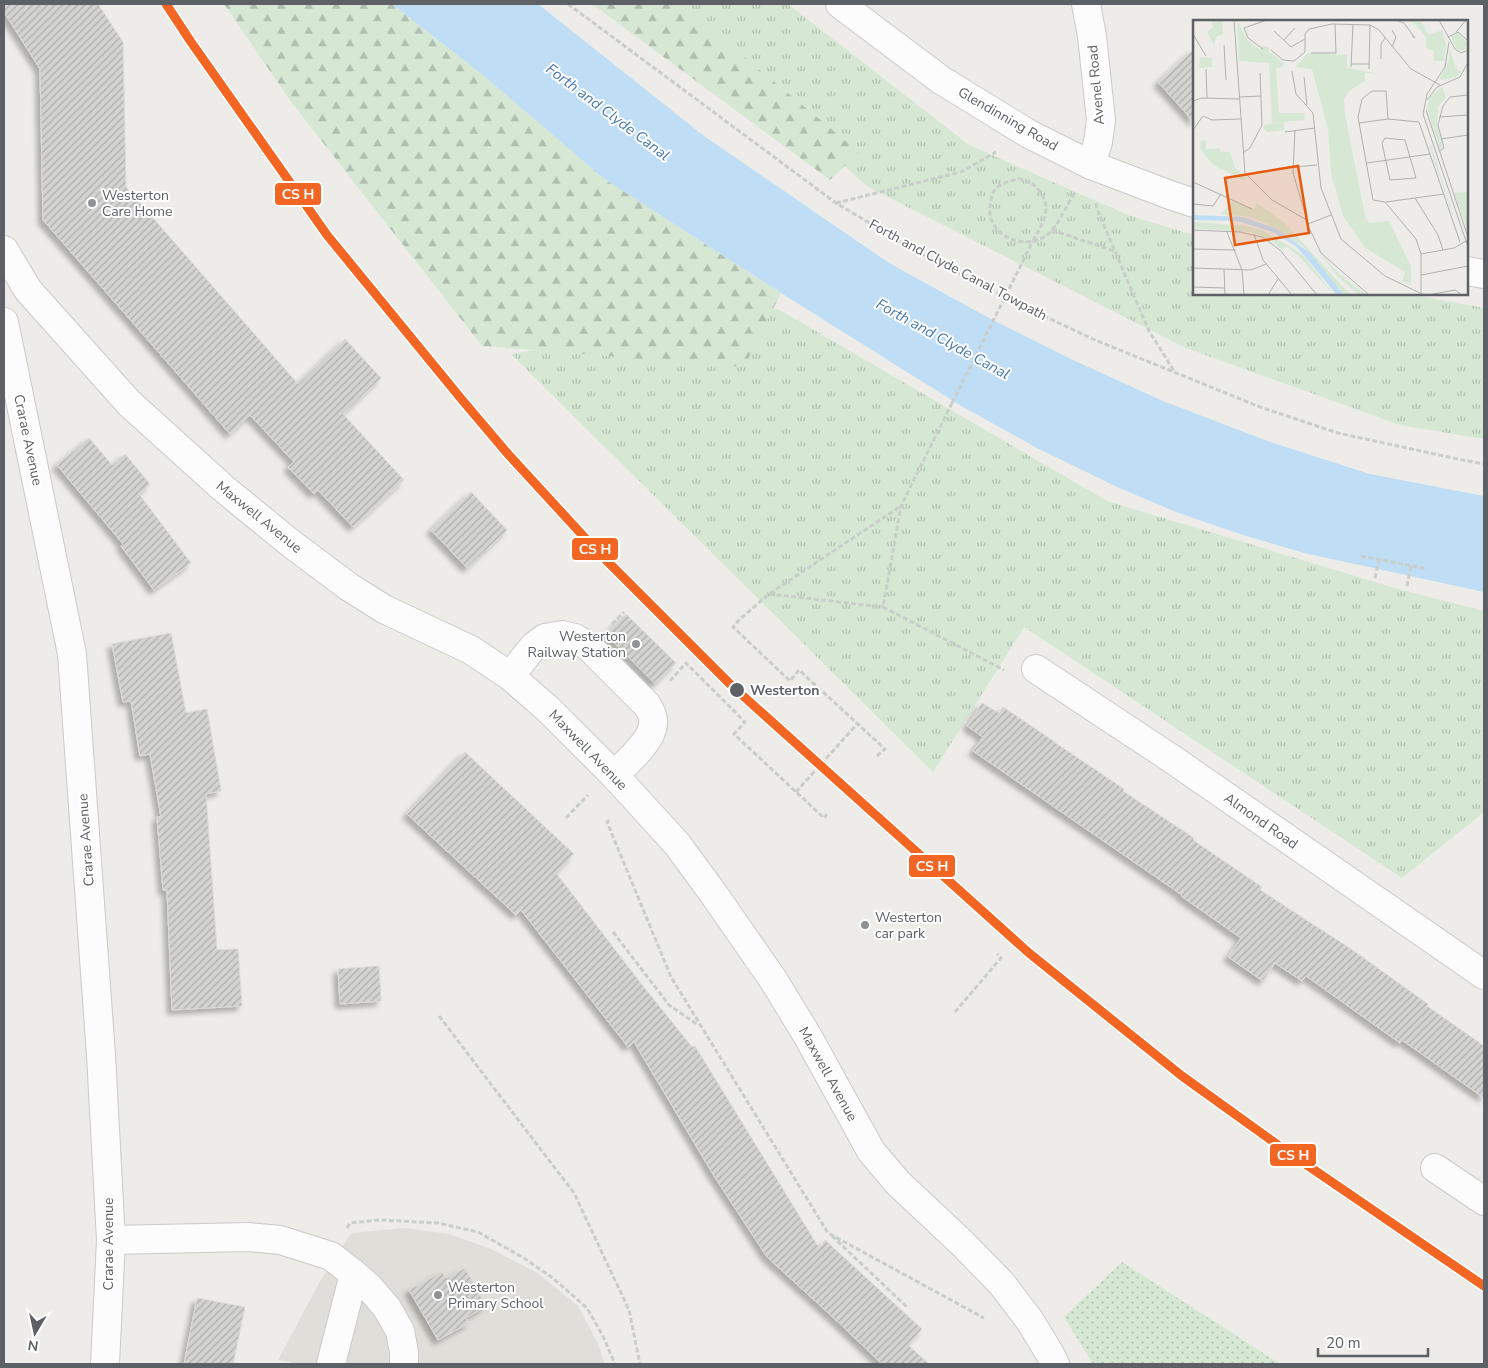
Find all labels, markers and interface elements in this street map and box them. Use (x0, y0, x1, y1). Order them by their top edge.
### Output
inset map (1193, 20, 1468, 295)
street label: Avenel Road (1083, 44, 1109, 126)
water label: Forth and Clyde Canal (542, 59, 674, 165)
street label: Glendinning Road (955, 83, 1061, 155)
line badge: CS H (274, 182, 322, 206)
text: CS H (282, 185, 314, 204)
place label: Westerton Care Home (102, 186, 172, 221)
marker: Westerton Care Home (86, 197, 98, 209)
street label: Forth and Clyde Canal Towpath (866, 215, 1050, 325)
water label: Forth and Clyde Canal (873, 294, 1013, 384)
street label: Crarae Avenue (9, 393, 47, 487)
street label: Maxwell Avenue (212, 476, 306, 558)
line badge: CS H (571, 537, 619, 561)
text: CS H (579, 540, 611, 559)
place label: Westerton Railway Station (527, 627, 626, 662)
marker: Westerton Railway Station (630, 638, 642, 650)
marker: Westerton (728, 681, 746, 699)
place label: Westerton (750, 681, 819, 700)
street label: Maxwell Avenue (545, 706, 631, 794)
street label: Almond Road (1220, 788, 1302, 854)
street label: Crarae Avenue (73, 793, 99, 887)
line badge: CS H (908, 854, 956, 878)
text: CS H (916, 857, 948, 876)
place label: Westerton car park (875, 908, 942, 943)
marker: Westerton car park (859, 919, 871, 931)
street label: Maxwell Avenue (794, 1023, 862, 1125)
line badge: CS H (1269, 1143, 1317, 1167)
text: CS H (1277, 1146, 1309, 1165)
street label: Crarae Avenue (99, 1198, 118, 1290)
place label: Westerton Primary School (448, 1278, 544, 1313)
marker: Westerton Primary School (432, 1289, 444, 1301)
north arrow (10, 1308, 60, 1358)
scale bar (1318, 1326, 1428, 1358)
text: 20 m (1326, 1333, 1361, 1353)
text: N (26, 1335, 40, 1356)

